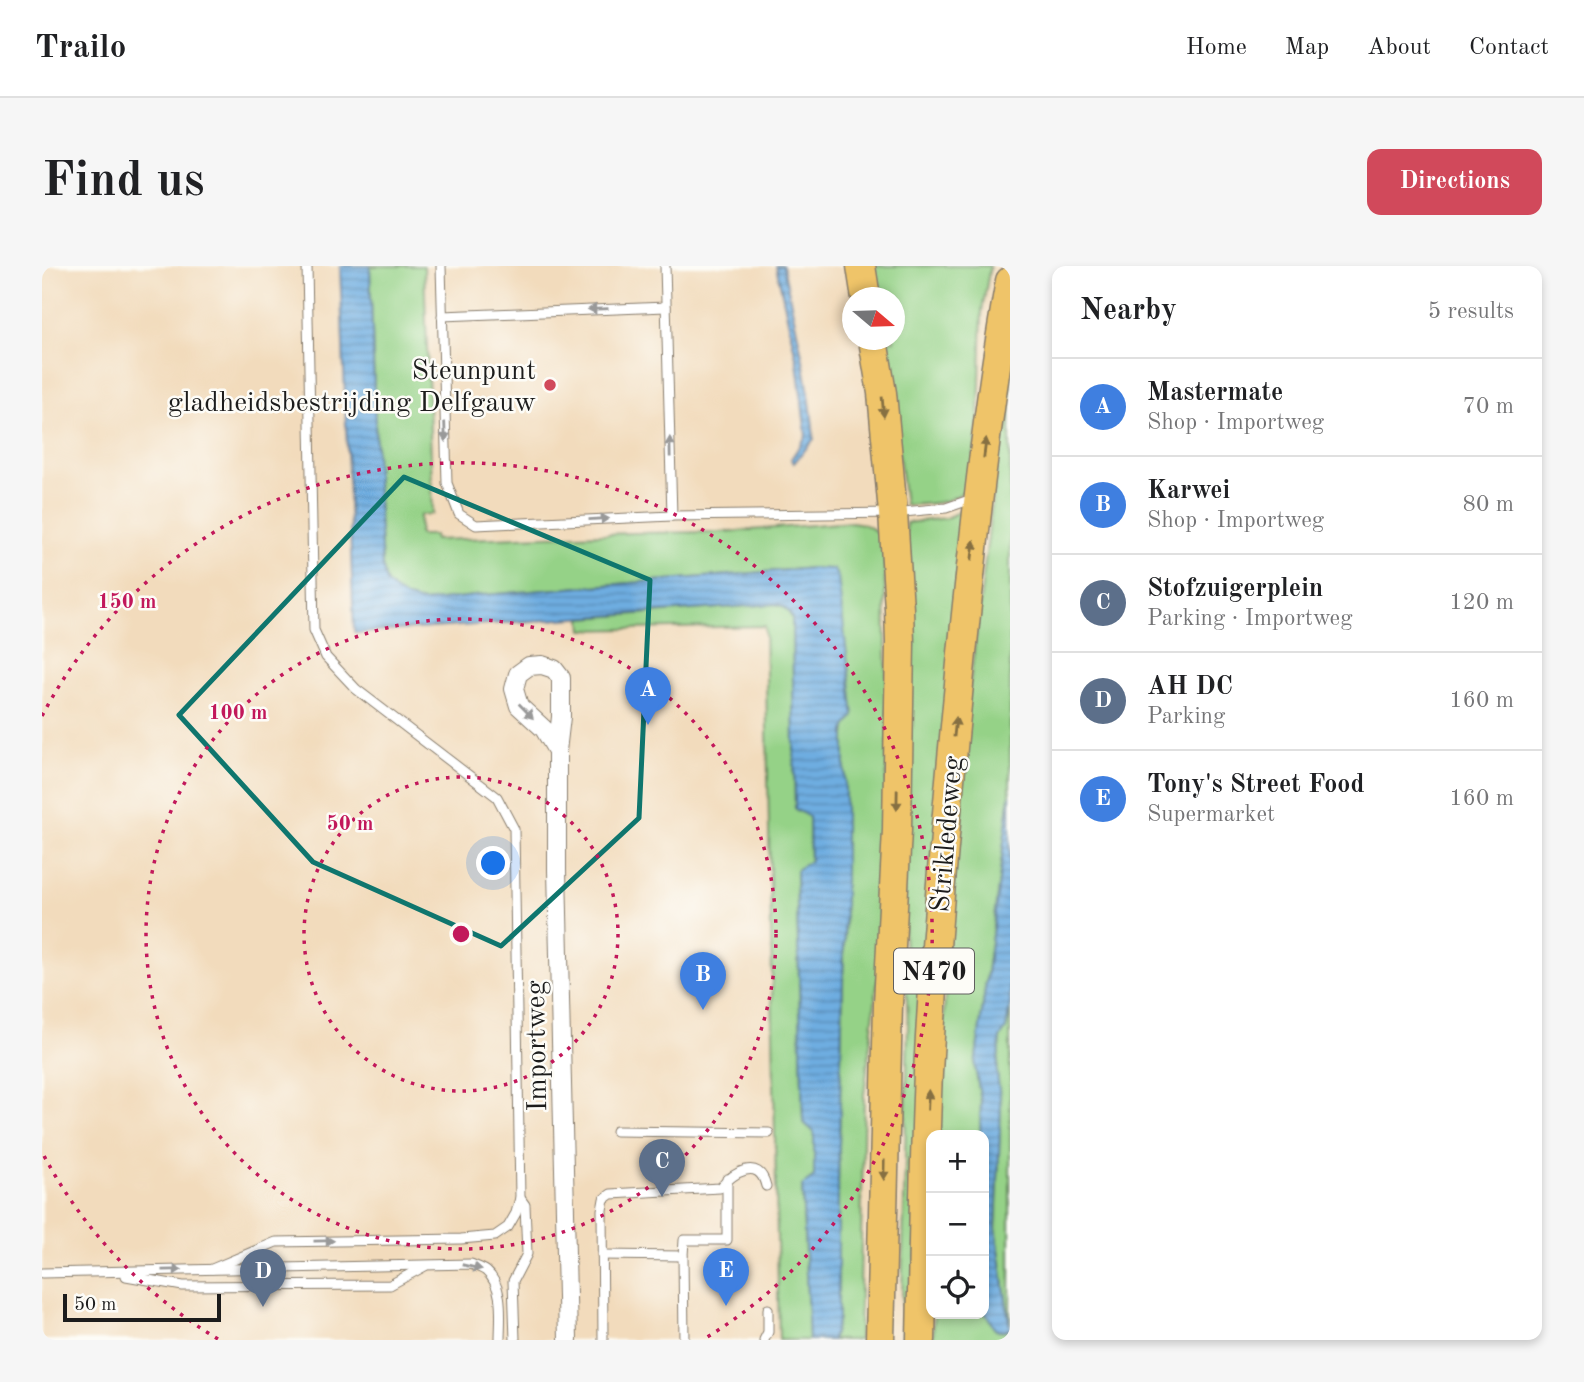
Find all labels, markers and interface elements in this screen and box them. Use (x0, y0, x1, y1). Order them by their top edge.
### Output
text: Trailo (35, 32, 126, 65)
text: Home (1186, 36, 1247, 60)
text: Map (1285, 36, 1329, 60)
text: About (1367, 36, 1431, 60)
text: Contact (1469, 36, 1549, 60)
button: Directions (1367, 149, 1542, 215)
text: Find us (42, 158, 205, 207)
north arrow (842, 287, 905, 350)
text: Nearby (1080, 296, 1177, 326)
text: 5 results (1428, 300, 1514, 323)
one-way arrow (587, 304, 609, 315)
place label: Steunpunt gladheidsbestrijding Delfgauw (168, 358, 536, 418)
marker: Steunpunt gladheidsbestrijding Delfgauw (542, 377, 558, 393)
text: Mastermate (1147, 380, 1283, 406)
text: A (1094, 395, 1112, 418)
text: 70 m (1463, 395, 1514, 418)
one-way arrow (878, 396, 889, 418)
text: Shop · Importweg (1147, 411, 1324, 434)
one-way arrow (440, 421, 451, 443)
one-way arrow (664, 436, 676, 458)
one-way arrow (980, 437, 991, 459)
text: Karwei (1147, 478, 1230, 504)
text: B (1095, 493, 1111, 516)
text: 80 m (1463, 493, 1514, 516)
text: Shop · Importweg (1147, 509, 1324, 532)
one-way arrow (588, 513, 610, 524)
one-way arrow (967, 539, 978, 561)
text: Stofzuigerplein (1147, 576, 1323, 602)
text: C (1095, 591, 1111, 614)
text: 120 m (1449, 591, 1514, 614)
text: 150 m (97, 592, 157, 613)
text: Parking · Importweg (1147, 607, 1353, 630)
pin: A (625, 667, 671, 725)
text: AH DC (1147, 674, 1233, 700)
text: D (1094, 689, 1112, 712)
text: 160 m (1449, 689, 1514, 712)
text: 100 m (208, 703, 268, 724)
one-way arrow (518, 703, 535, 720)
text: Parking (1147, 705, 1225, 728)
one-way arrow (950, 716, 961, 738)
street label: Strikledeweg (927, 755, 969, 914)
text: Tony's Street Food (1147, 772, 1364, 798)
text: E (1095, 787, 1111, 810)
text: 160 m (1449, 787, 1514, 810)
one-way arrow (891, 789, 903, 811)
text: Supermarket (1147, 803, 1275, 826)
text: 50 m (326, 814, 374, 835)
your location (476, 846, 510, 880)
centre of rings (449, 922, 473, 946)
road number: N470 (894, 948, 974, 993)
pin: B (680, 952, 726, 1010)
street label: Importweg (523, 980, 553, 1112)
one-way arrow (922, 1089, 933, 1111)
map controls (926, 1130, 989, 1319)
button: + (926, 1130, 989, 1193)
pin: C (639, 1139, 685, 1197)
one-way arrow (878, 1160, 890, 1182)
button: − (926, 1193, 989, 1256)
one-way arrow (313, 1236, 335, 1247)
pin: E (703, 1248, 749, 1306)
pin: D (240, 1249, 286, 1307)
button: locate (926, 1256, 989, 1319)
one-way arrow (461, 1261, 483, 1272)
one-way arrow (161, 1265, 183, 1276)
scale bar (63, 1291, 220, 1323)
text: 50 m (74, 1296, 116, 1315)

